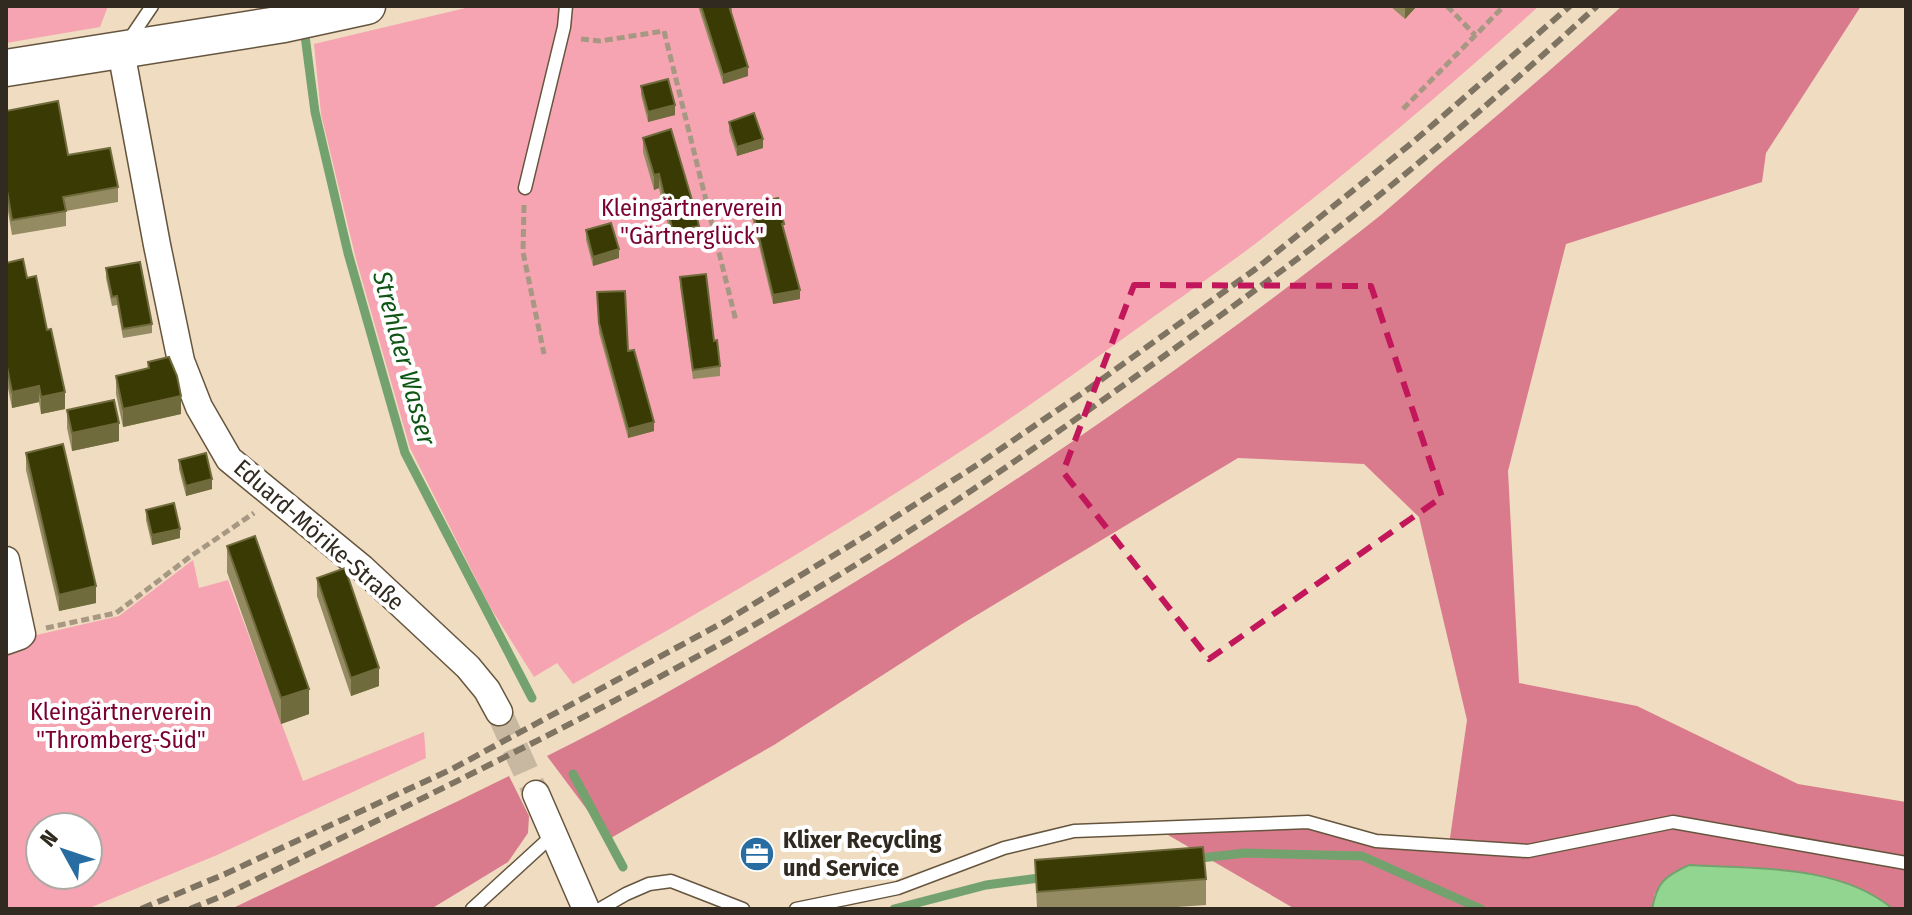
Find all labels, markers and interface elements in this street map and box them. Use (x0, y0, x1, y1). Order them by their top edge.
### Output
park label: Kleingärtnerverein "Gärtnerglück" (601, 194, 783, 250)
water label: Strehlaer Wasser (366, 267, 442, 449)
street label: Eduard-Mörike-Straße (228, 454, 410, 616)
park label: Kleingärtnerverein "Thromberg-Süd" (30, 698, 212, 754)
north arrow (24, 811, 104, 891)
text: N (34, 825, 64, 852)
place label: Klixer Recycling und Service (783, 826, 941, 882)
office icon: Klixer Recycling und Service (738, 835, 776, 873)

